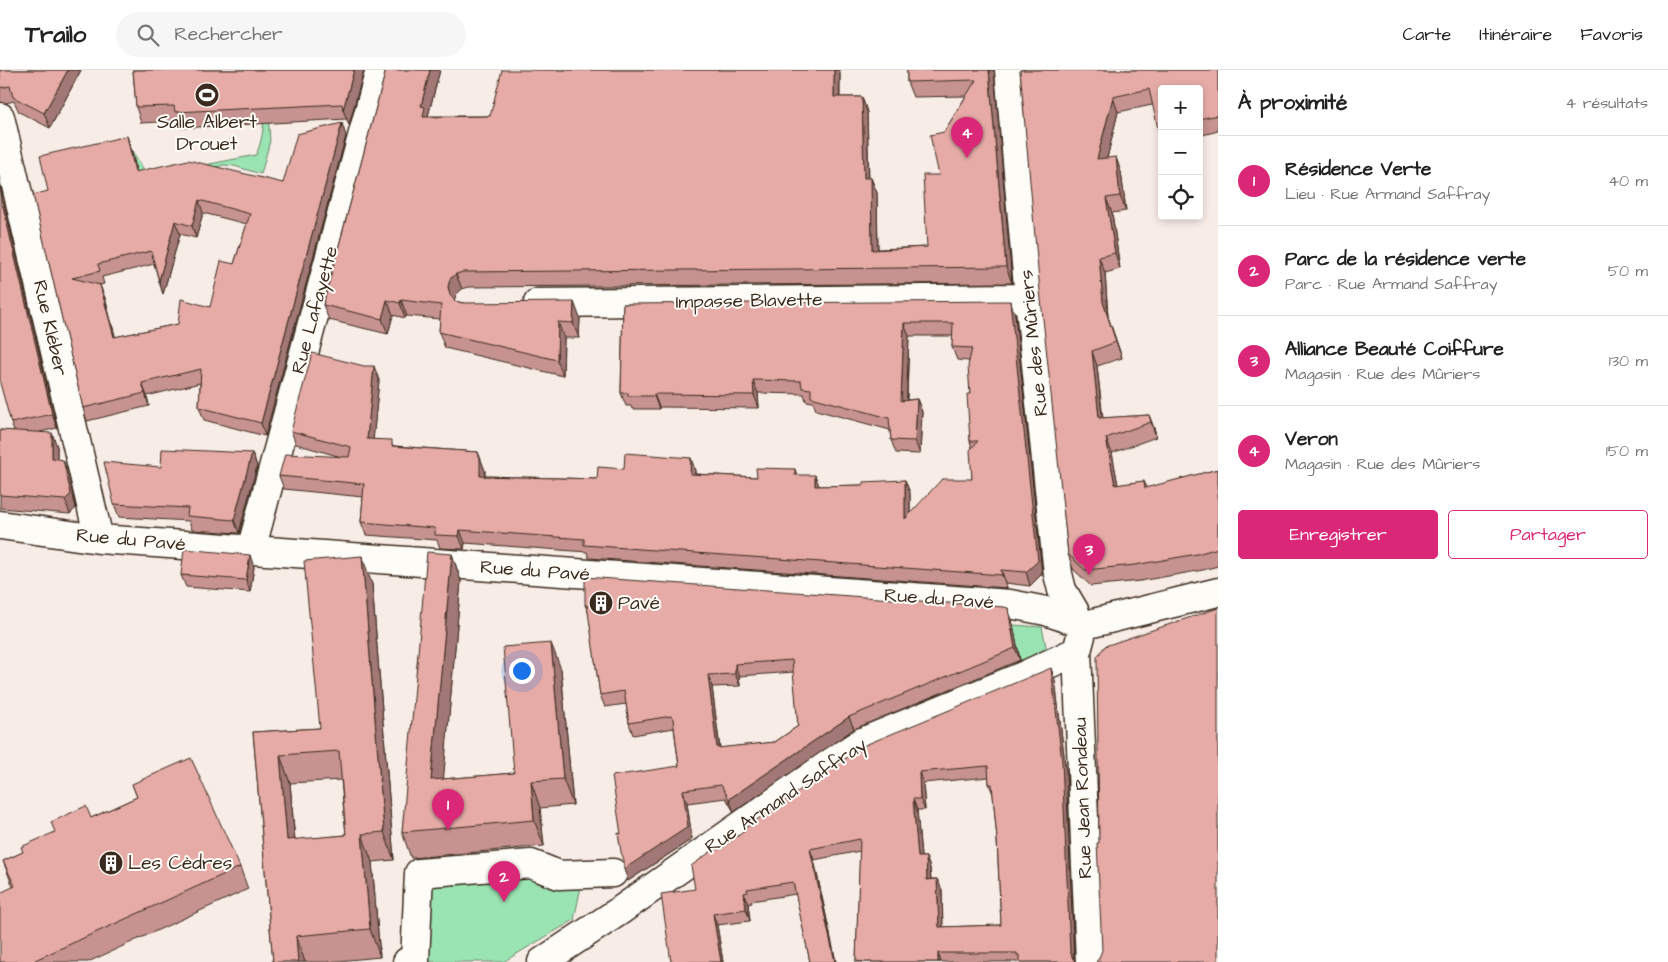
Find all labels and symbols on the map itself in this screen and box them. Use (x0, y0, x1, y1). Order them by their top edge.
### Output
sports icon: Salle Albert Drouet (194, 82, 220, 108)
place label: Salle Albert Drouet (157, 109, 257, 158)
pin: 4 (951, 117, 983, 158)
street label: Rue Lafayette (285, 243, 346, 377)
street label: Rue des Mûriers (1013, 268, 1055, 418)
street label: Rue Kléber (26, 278, 74, 379)
street label: Impasse Blavette (675, 286, 823, 316)
street label: Rue du Pavé (75, 522, 187, 558)
pin: 3 (1073, 534, 1105, 575)
street label: Rue du Pavé (479, 554, 591, 588)
street label: Rue du Pavé (883, 582, 995, 616)
building icon: Pavé (588, 590, 614, 616)
place label: Pavé (618, 590, 660, 617)
your location (509, 658, 535, 684)
street label: Rue Jean Rondeau (1067, 717, 1099, 879)
street label: Rue Armand Saffray (700, 731, 873, 861)
pin: 1 (432, 789, 464, 830)
building icon: Les Cèdres (98, 850, 124, 876)
place label: Les Cèdres (128, 850, 232, 877)
pin: 2 (488, 861, 520, 902)

